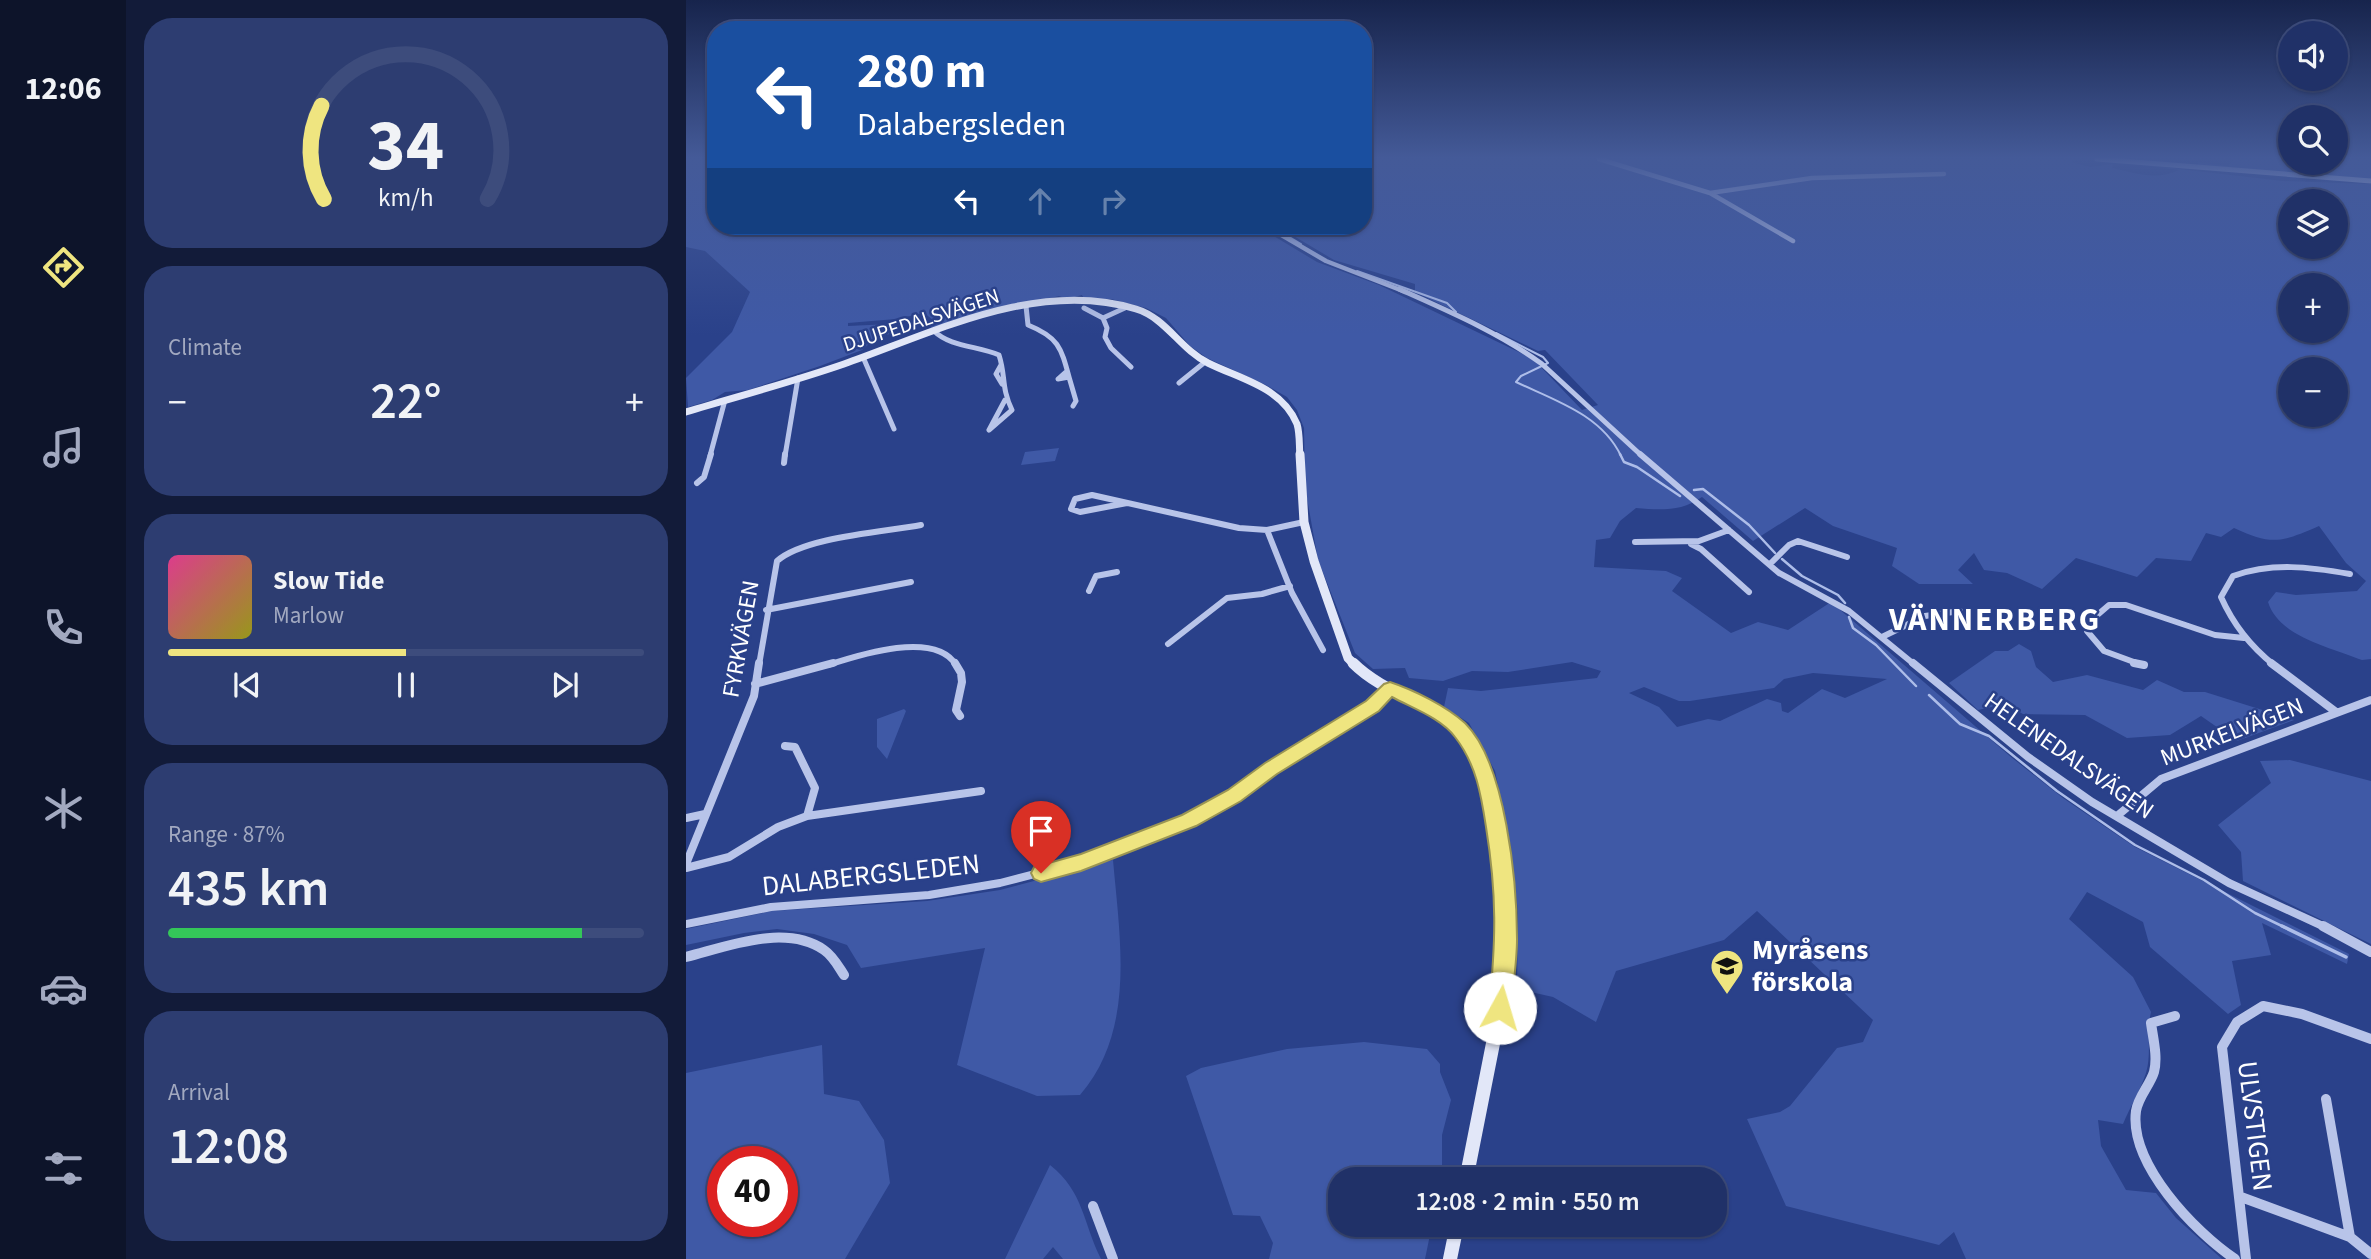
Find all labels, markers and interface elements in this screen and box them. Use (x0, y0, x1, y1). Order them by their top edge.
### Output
map controls (2278, 21, 2348, 427)
button: sound (2278, 21, 2348, 91)
text: 280 m (857, 37, 986, 107)
icon: left (742, 49, 833, 140)
text: 12:06 (24, 66, 102, 112)
text: 34 (368, 94, 444, 198)
text: Dalabergsleden (857, 102, 1066, 148)
button: search (2278, 105, 2348, 175)
text: km/h (378, 180, 434, 216)
icon: left (948, 182, 986, 220)
icon: ahead (1021, 182, 1059, 220)
icon: right (1094, 182, 1132, 220)
button: layers (2278, 189, 2348, 259)
icon: directions (39, 243, 88, 292)
button: + (2278, 273, 2348, 343)
street label: DJUPEDALSVÄGEN (839, 281, 1003, 359)
text: Climate (168, 331, 242, 364)
button: − (2278, 357, 2348, 427)
text: 22° (370, 365, 442, 439)
text: − (168, 376, 187, 430)
text: + (625, 376, 644, 430)
icon: music (39, 423, 88, 472)
text: Slow Tide (273, 562, 384, 599)
street label: FYRKVÄGEN (713, 578, 769, 700)
district label: VÄNNERBERG (1888, 597, 2101, 643)
text: Marlow (273, 599, 344, 632)
icon: phone (39, 603, 88, 652)
icon: previous (228, 666, 266, 704)
icon: pause (387, 666, 425, 704)
icon: next (546, 666, 584, 704)
street label: HELENEDALSVÄGEN (1977, 684, 2161, 828)
street label: MURKELVÄGEN (2155, 689, 2309, 775)
icon: climate (39, 784, 88, 833)
pin (1011, 801, 1071, 873)
icon: arrive (1022, 812, 1060, 850)
text: Range · 87% (168, 818, 285, 851)
street label: DALABERGSLEDEN (760, 844, 982, 906)
text: 435 km (168, 852, 329, 926)
place label: Myråsens förskola (1752, 930, 1868, 1002)
school or university icon: Myråsens förskola (1708, 947, 1746, 996)
icon: car (39, 964, 88, 1013)
position arrow (1463, 971, 1537, 1045)
street label: ULVSTIGEN (2227, 1059, 2283, 1193)
text: Arrival (168, 1076, 230, 1109)
text: 12:08 (168, 1110, 289, 1184)
icon: filters (39, 1144, 88, 1193)
speed limit sign: 40 (707, 1146, 798, 1237)
text: 12:08 · 2 min · 550 m (1415, 1183, 1640, 1220)

